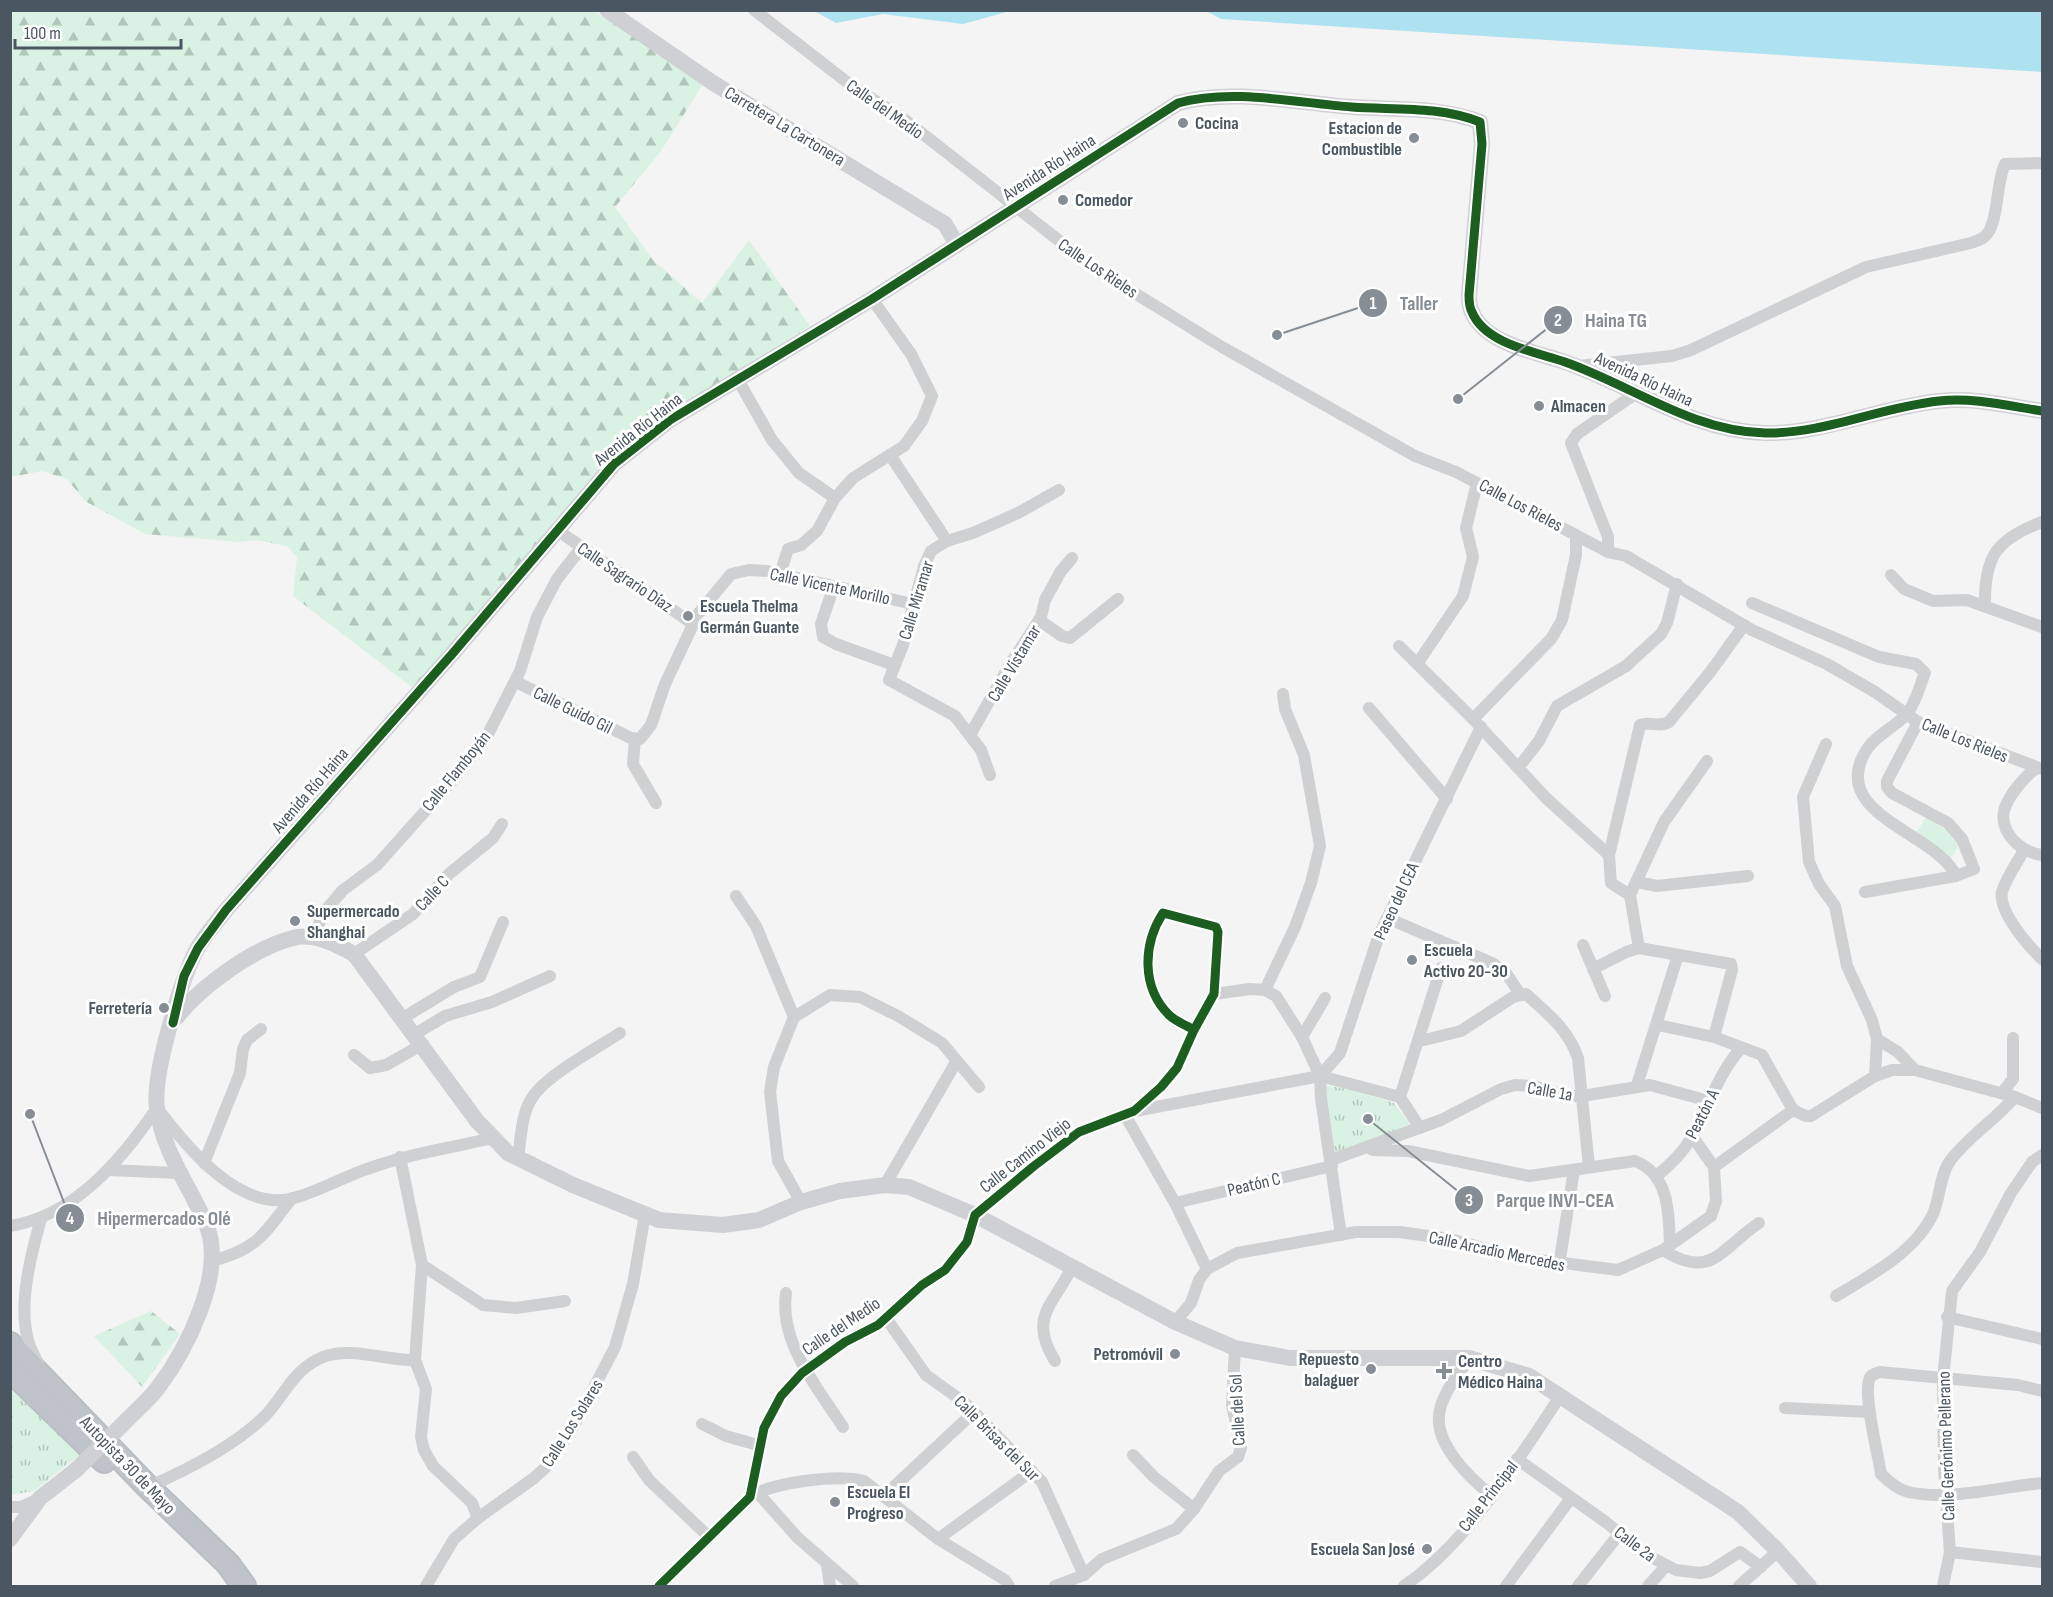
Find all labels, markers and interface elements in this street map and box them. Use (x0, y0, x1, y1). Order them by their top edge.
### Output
scale bar (15, 12, 182, 50)
text: 100 m (24, 23, 61, 44)
street label: Calle del Medio (842, 75, 927, 144)
street label: Carretera La Cartonera (721, 82, 849, 171)
place label: Cocina (1195, 113, 1239, 134)
marker: Cocina (1176, 116, 1190, 130)
place label: Estacion de Combustible (1322, 118, 1402, 160)
street label: Avenida Río Haina (998, 130, 1099, 206)
marker: Estacion de Combustible (1407, 131, 1421, 145)
place label: Comedor (1075, 190, 1133, 211)
marker: Comedor (1056, 193, 1070, 207)
street label: Calle Los Rieles (1054, 234, 1141, 303)
callout: Taller (1358, 284, 1451, 322)
text: Taller (1400, 292, 1438, 316)
text: 1 (1369, 293, 1377, 314)
callout: Haina TG (1543, 301, 1659, 339)
text: Haina TG (1585, 309, 1647, 333)
text: 2 (1554, 310, 1562, 331)
street label: Avenida Río Haina (1590, 347, 1696, 411)
street label: Avenida Río Haina (589, 388, 687, 471)
place label: Almacen (1550, 396, 1606, 417)
marker: Almacen (1532, 399, 1546, 413)
street label: Calle Los Rieles (1476, 475, 1566, 536)
street label: Calle Sagrario Díaz (573, 538, 677, 617)
street label: Calle Miramar (894, 558, 938, 642)
street label: Calle Vicente Morillo (768, 564, 892, 609)
place label: Escuela Thelma Germán Guante (700, 596, 799, 638)
marker: Escuela Thelma Germán Guante (681, 609, 695, 623)
street label: Calle Vistamar (983, 621, 1046, 706)
street label: Calle Guido Gil (530, 682, 616, 739)
street label: Calle Los Rieles (1919, 714, 2011, 767)
street label: Calle Flamboyán (418, 727, 495, 816)
street label: Avenida Río Haina (267, 743, 353, 838)
street label: Paseo del CEA (1369, 859, 1424, 943)
street label: Calle C (411, 871, 454, 915)
place label: Supermercado Shanghai (307, 901, 400, 943)
marker: Supermercado Shanghai (288, 914, 302, 928)
place label: Escuela Activo 20-30 (1423, 940, 1508, 982)
marker: Escuela Activo 20-30 (1405, 953, 1419, 967)
place label: Ferretería (88, 998, 152, 1019)
marker: Ferretería (157, 1001, 171, 1015)
street label: Calle 1a (1526, 1077, 1574, 1106)
street label: Peatón A (1681, 1086, 1724, 1143)
street label: Calle Camino Viejo (976, 1113, 1075, 1197)
street label: Peatón C (1226, 1168, 1283, 1201)
callout: Parque INVI-CEA (1454, 1181, 1625, 1219)
text: Parque INVI-CEA (1496, 1189, 1614, 1213)
text: 3 (1465, 1190, 1473, 1211)
callout: Hipermercados Olé (55, 1199, 243, 1237)
text: Hipermercados Olé (97, 1207, 231, 1231)
text: 4 (66, 1208, 75, 1229)
street label: Calle Arcadio Mercedes (1427, 1227, 1567, 1276)
street label: Calle del Medio (798, 1293, 884, 1360)
place label: Petromóvil (1094, 1344, 1163, 1365)
marker: Petromóvil (1168, 1347, 1182, 1361)
place label: Repuesto balaguer (1299, 1349, 1359, 1391)
place label: Centro Médico Haina (1458, 1351, 1543, 1393)
marker: Repuesto balaguer (1364, 1362, 1378, 1376)
marker: Centro Médico Haina (1435, 1362, 1453, 1380)
street label: Calle Gerónimo Pellerano (1933, 1371, 1960, 1521)
street label: Calle del Sol (1225, 1374, 1250, 1446)
street label: Calle Los Solares (537, 1376, 608, 1471)
street label: Calle Brisas del Sur (949, 1391, 1044, 1486)
street label: Autopista 30 de Mayo (75, 1411, 180, 1519)
street label: Calle Principal (1454, 1457, 1523, 1536)
place label: Escuela El Progreso (847, 1482, 910, 1524)
marker: Escuela El Progreso (828, 1495, 842, 1509)
street label: Calle 2a (1610, 1522, 1660, 1567)
place label: Escuela San José (1311, 1539, 1415, 1560)
marker: Escuela San José (1420, 1542, 1434, 1556)

